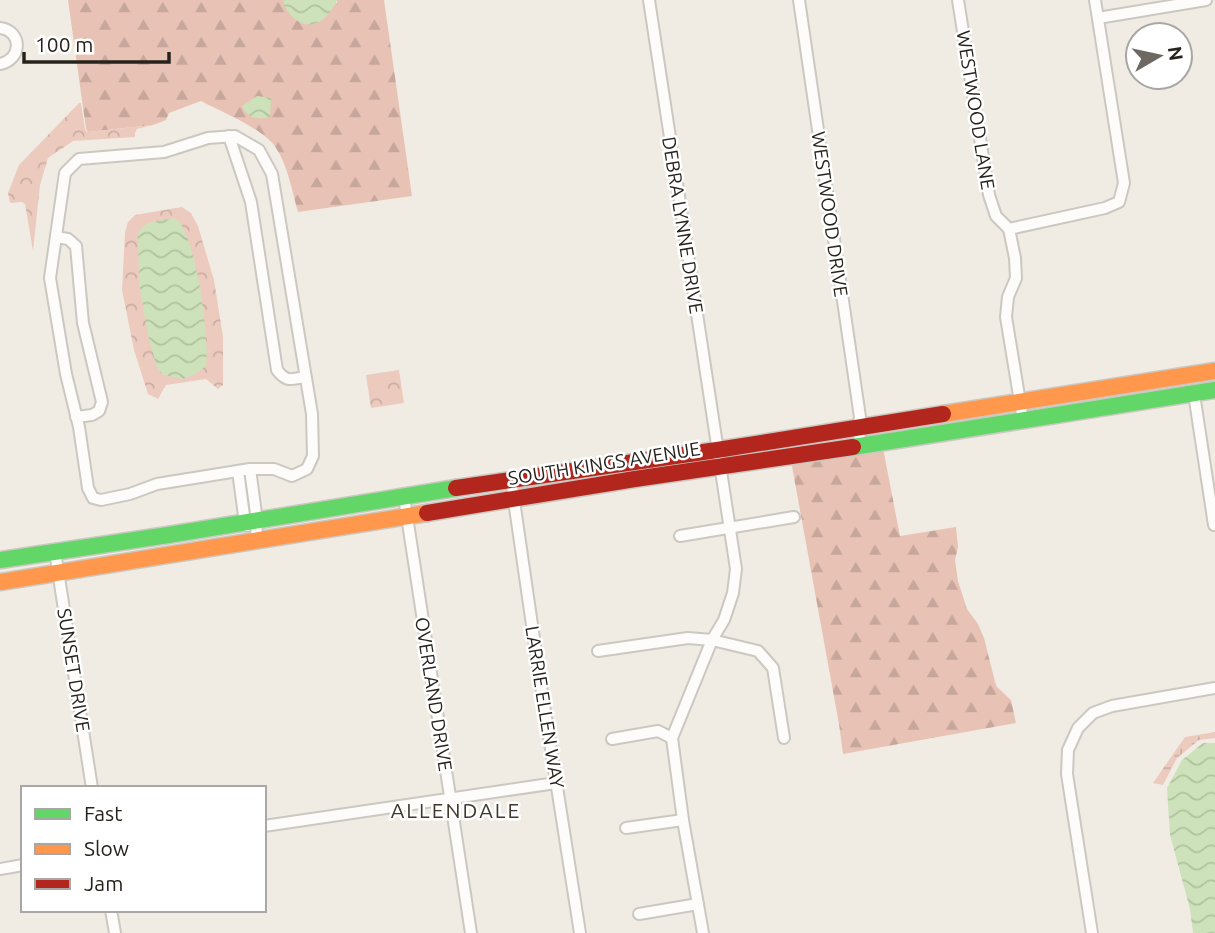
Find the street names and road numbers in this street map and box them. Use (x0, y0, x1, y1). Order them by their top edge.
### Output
street label: WESTWOOD LANE (953, 29, 999, 191)
street label: WESTWOOD DRIVE (808, 130, 852, 298)
street label: DEBRA LYNNE DRIVE (658, 135, 708, 315)
street label: SOUTH KINGS AVENUE (506, 437, 702, 489)
street label: SUNSET DRIVE (53, 607, 95, 733)
street label: OVERLAND DRIVE (411, 615, 457, 773)
street label: LARRIE ELLEN WAY (521, 624, 569, 790)

